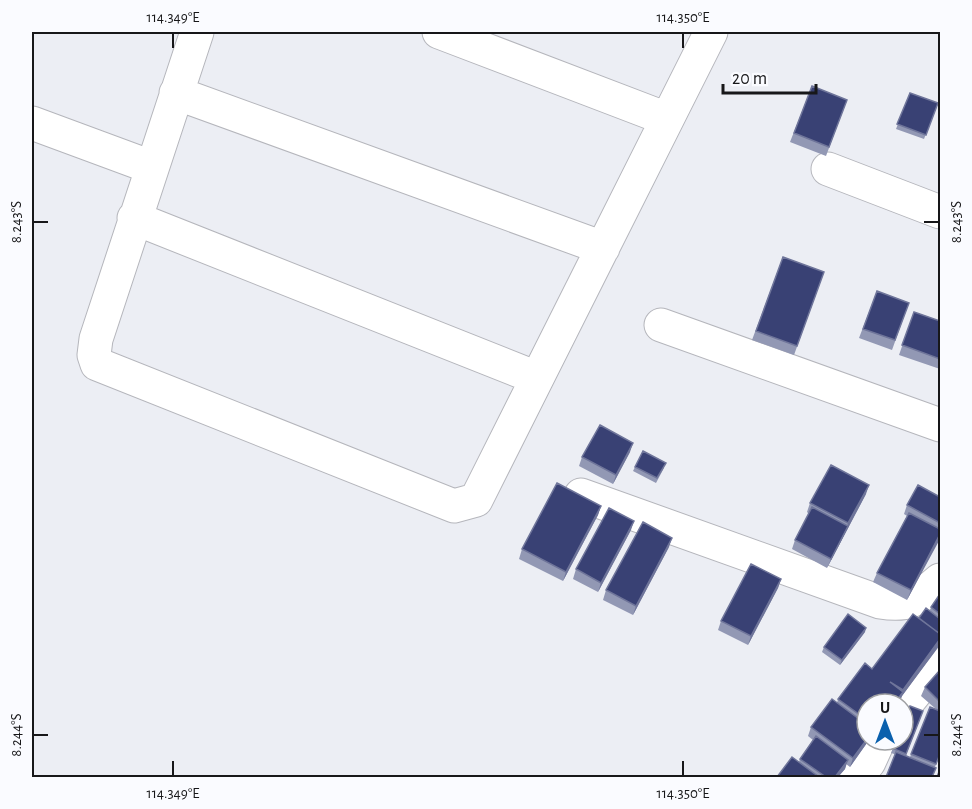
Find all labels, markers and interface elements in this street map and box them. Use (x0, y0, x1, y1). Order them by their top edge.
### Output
text: 114.349°E (146, 10, 200, 25)
text: 114.350°E (657, 10, 709, 25)
scale bar (723, 57, 816, 95)
text: 20 m (732, 70, 767, 88)
text: 8.243°S (9, 201, 24, 243)
text: 8.243°S (949, 201, 964, 243)
north arrow (855, 692, 915, 752)
text: U (880, 700, 890, 716)
text: 8.244°S (9, 713, 24, 757)
text: 8.244°S (949, 713, 964, 757)
text: 114.349°E (146, 786, 200, 801)
text: 114.350°E (657, 786, 709, 801)

